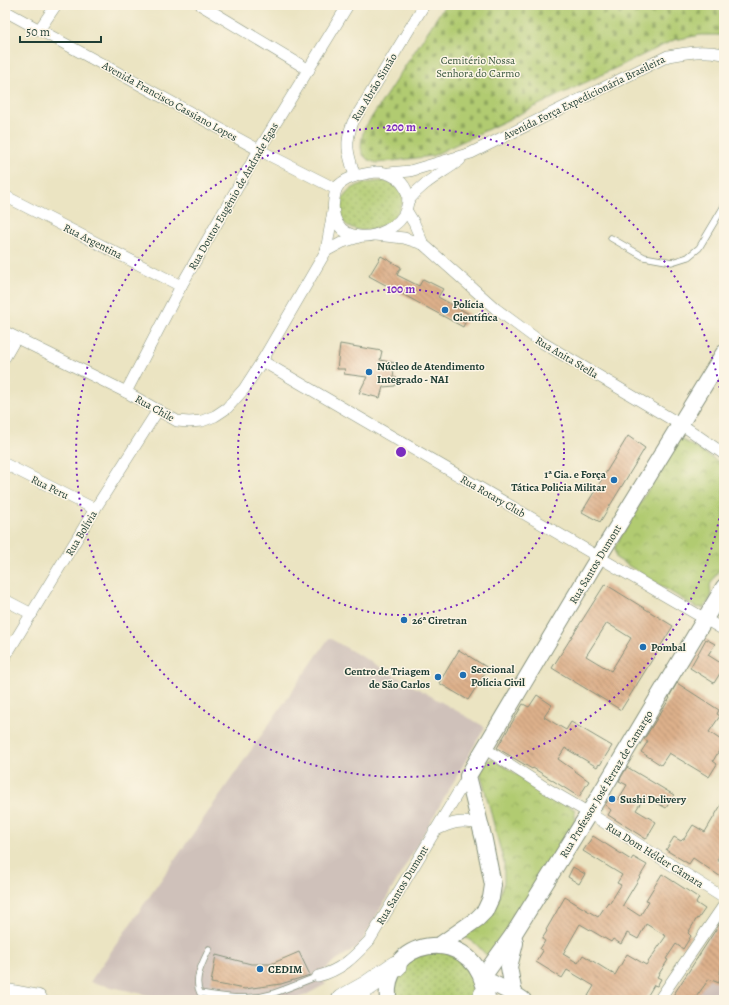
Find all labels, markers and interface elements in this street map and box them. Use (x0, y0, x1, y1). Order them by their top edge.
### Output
scale bar (20, 18, 101, 44)
text: 50 m (26, 24, 50, 40)
street label: Rua Abrão Simão (348, 50, 401, 124)
street label: Avenida Força Expedicionária Brasileira (500, 51, 668, 144)
park label: Cemitério Nossa Senhora do Carmo (436, 53, 520, 81)
street label: Avenida Francisco Cassiano Lopes (99, 58, 240, 145)
text: 200 m (386, 119, 416, 135)
street label: Rua Doutor Eugênio de Andrade Egas (185, 120, 282, 273)
street label: Rua Argentina (61, 220, 126, 263)
text: 100 m (387, 281, 415, 297)
place label: Polícia Científica (453, 297, 498, 325)
marker: Polícia Científica (440, 305, 450, 315)
street label: Rua Anita Stella (533, 333, 602, 383)
place label: Núcleo de Atendimento Integrado - NAI (377, 359, 485, 387)
marker: Núcleo de Atendimento Integrado - NAI (364, 367, 374, 377)
street label: Rua Chile (132, 391, 177, 425)
centre of rings (394, 445, 408, 459)
place label: 1ª Cia. e Força Tática Policia Militar (511, 467, 607, 495)
street label: Rua Peru (28, 472, 71, 503)
street label: Rua Rotary Club (457, 472, 528, 521)
marker: 1ª Cia. e Força Tática Policia Militar (609, 475, 619, 485)
street label: Rua Bolívia (62, 507, 101, 559)
street label: Rua Santos Dumont (566, 521, 625, 607)
place label: 26ª Ciretran (412, 613, 467, 628)
marker: 26ª Ciretran (399, 615, 409, 625)
place label: Pombal (651, 640, 686, 655)
marker: Pombal (638, 642, 648, 652)
place label: Seccional Polícia Civil (471, 662, 525, 690)
place label: Centro de Triagem de São Carlos (345, 664, 431, 692)
marker: Seccional Polícia Civil (458, 670, 468, 680)
marker: Centro de Triagem de São Carlos (433, 672, 443, 682)
street label: Rua Professor José Ferraz de Camargo (556, 707, 657, 861)
place label: Sushi Delivery (620, 792, 687, 807)
marker: Sushi Delivery (607, 794, 617, 804)
street label: Rua Dom Hélder Câmara (603, 819, 707, 892)
street label: Rua Santos Dumont (373, 842, 432, 928)
place label: CEDIM (268, 962, 302, 977)
marker: CEDIM (255, 964, 265, 974)

